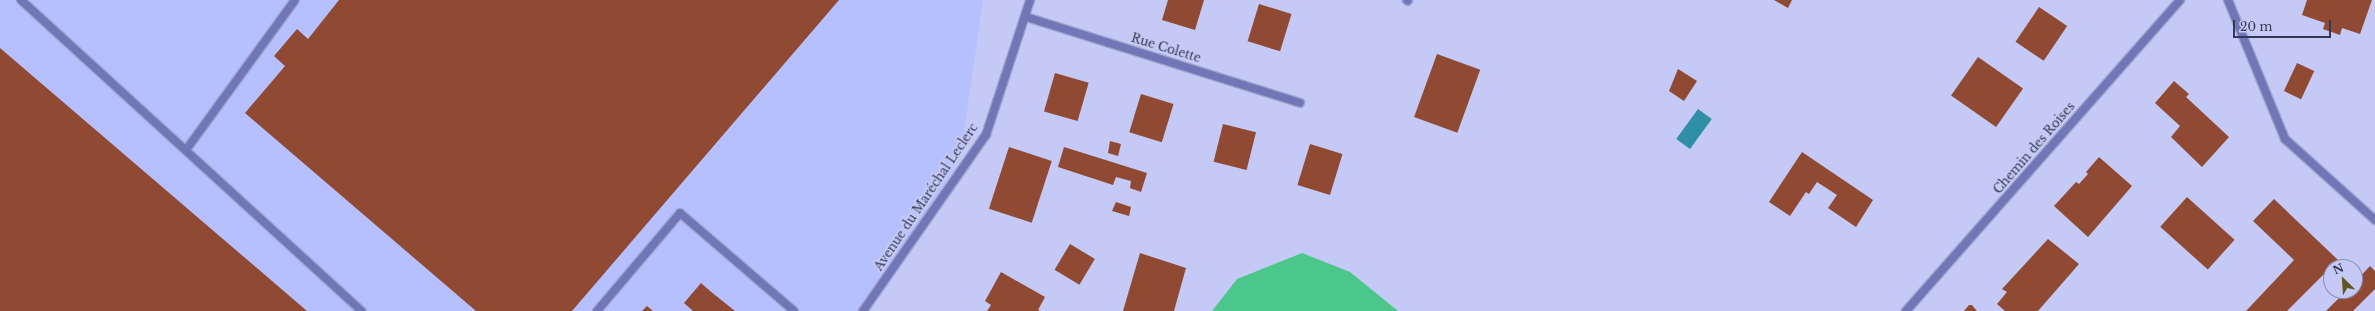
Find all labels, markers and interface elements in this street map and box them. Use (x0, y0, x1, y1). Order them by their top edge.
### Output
scale bar (2235, 12, 2333, 38)
text: 20 m (2240, 19, 2272, 34)
street label: Rue Colette (1129, 31, 1203, 65)
street label: Chemin des Roises (1990, 99, 2078, 197)
street label: Avenue du Maréchal Leclerc (871, 121, 981, 273)
north arrow (2323, 259, 2363, 299)
text: N (2331, 261, 2346, 278)

